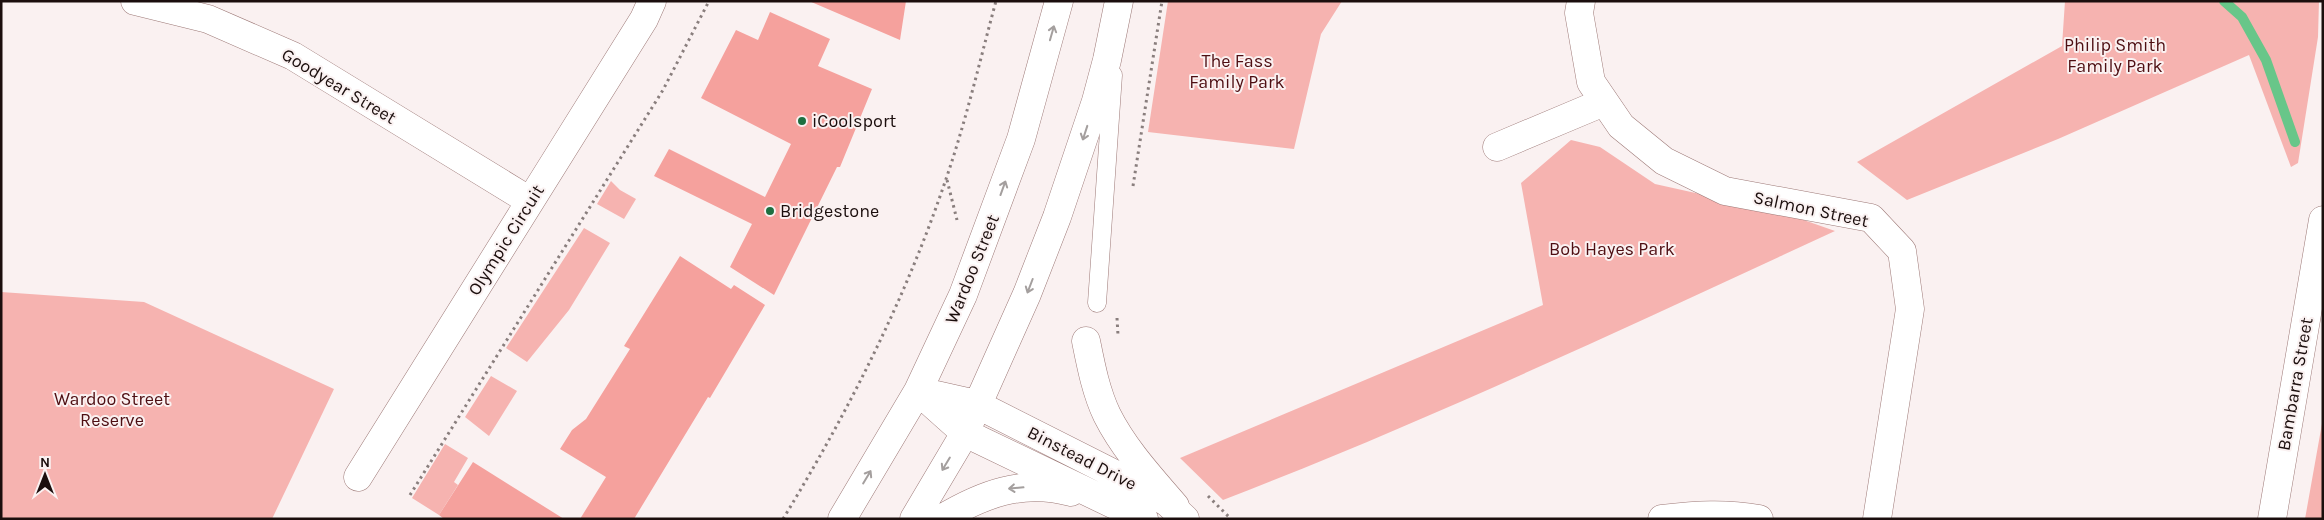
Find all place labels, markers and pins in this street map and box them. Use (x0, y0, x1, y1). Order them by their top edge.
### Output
place label: iCoolsport (812, 110, 896, 132)
marker: iCoolsport (796, 115, 808, 127)
place label: Bridgestone (780, 200, 879, 222)
marker: Bridgestone (764, 205, 776, 217)

